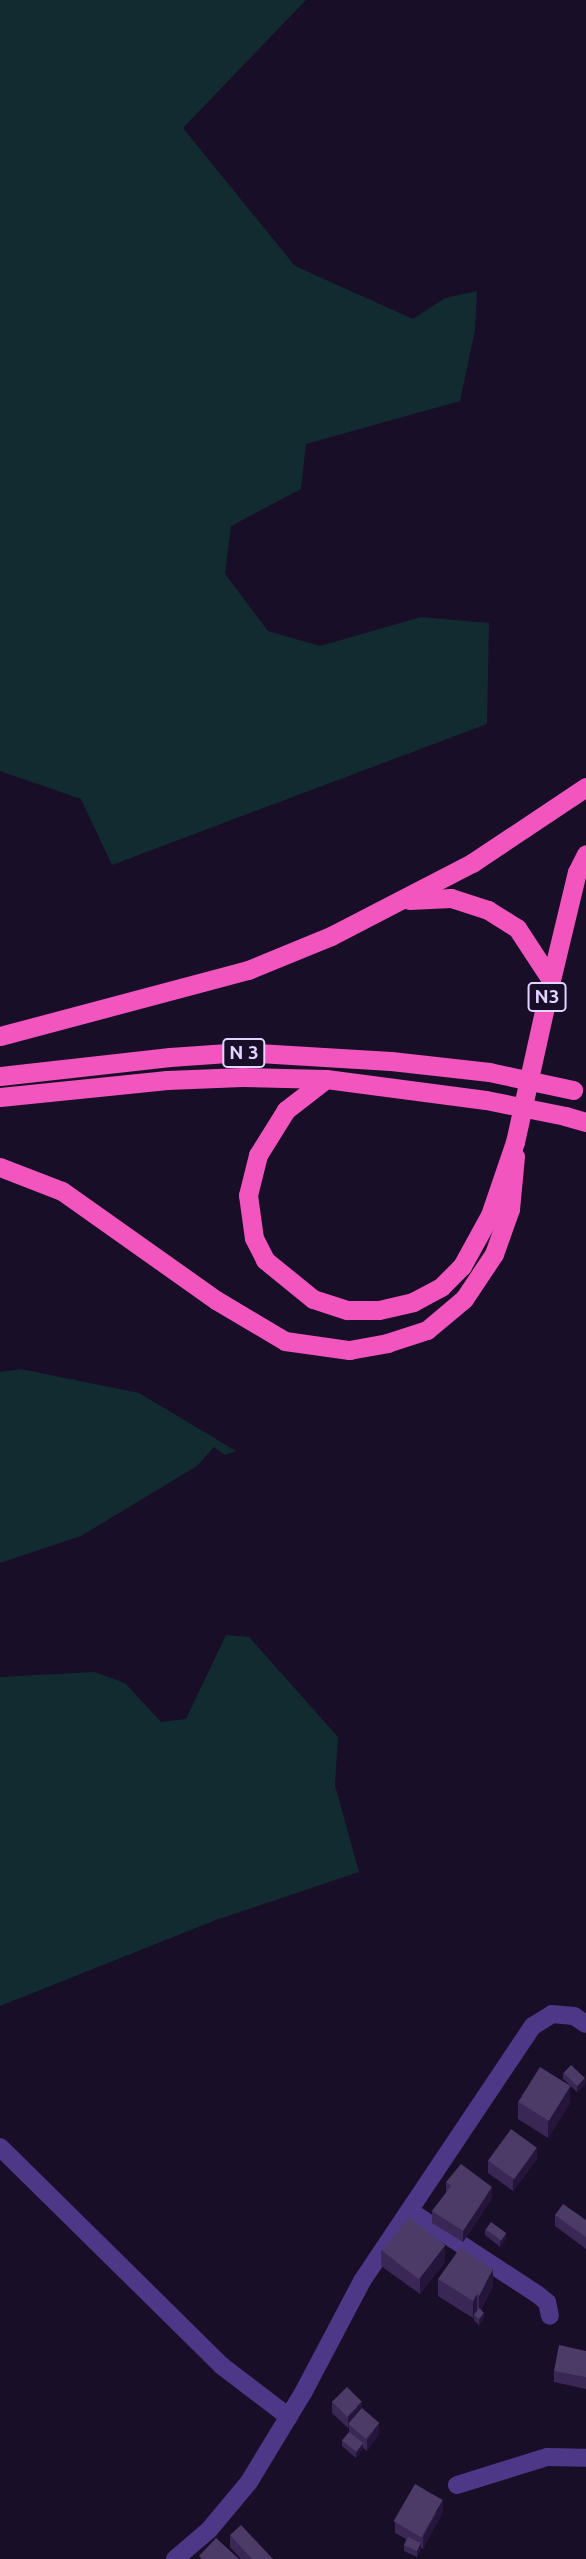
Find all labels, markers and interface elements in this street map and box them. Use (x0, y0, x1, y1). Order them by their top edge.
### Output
road number: N3 (526, 981, 568, 1012)
road number: N 3 (221, 1037, 267, 1068)

